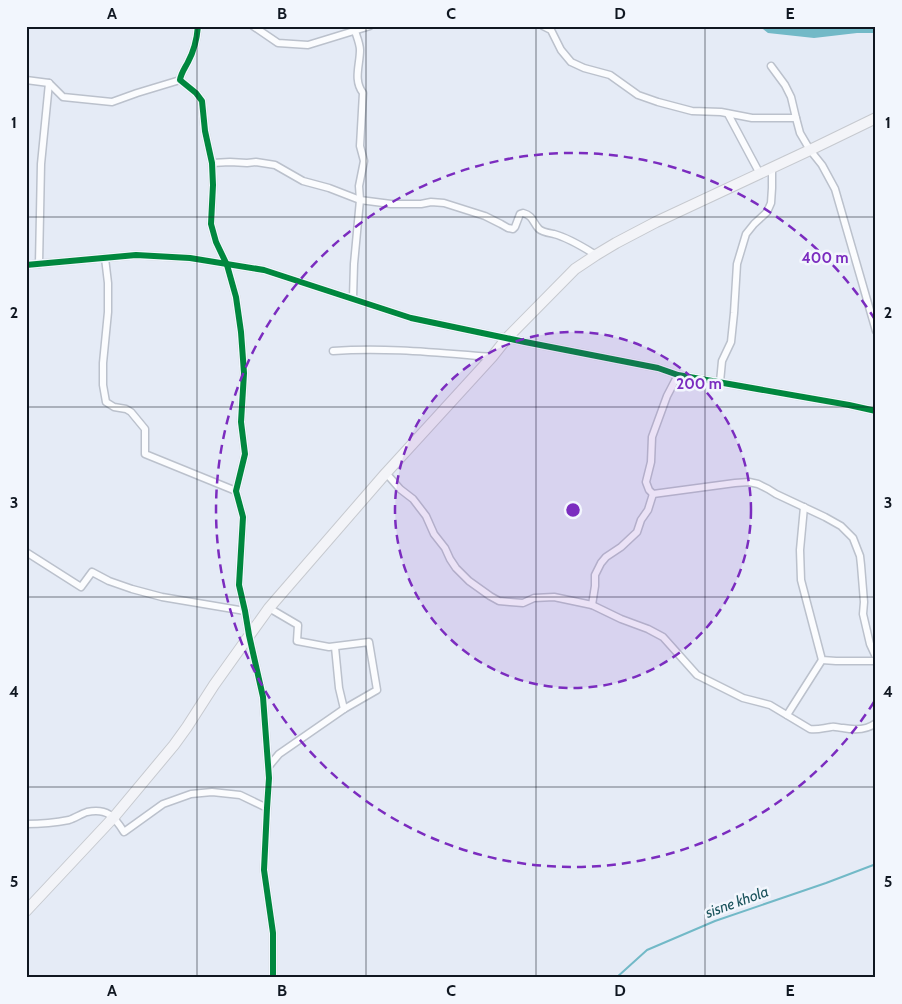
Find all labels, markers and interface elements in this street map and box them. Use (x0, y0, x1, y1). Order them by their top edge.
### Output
text: A (107, 4, 117, 23)
text: B (277, 4, 287, 23)
text: C (446, 4, 456, 23)
text: D (614, 4, 626, 23)
text: E (785, 4, 795, 23)
text: 1 (11, 113, 17, 132)
text: 1 (885, 113, 891, 132)
text: 400 m (802, 249, 848, 267)
text: 2 (10, 303, 18, 322)
text: 2 (884, 303, 892, 322)
text: 200 m (676, 375, 722, 393)
text: 3 (10, 493, 18, 512)
text: 3 (884, 493, 892, 512)
centre of rings (564, 501, 582, 519)
text: 4 (9, 682, 19, 701)
text: 4 (883, 682, 893, 701)
text: 5 (10, 872, 18, 891)
text: 5 (884, 872, 892, 891)
water label: sisne khola (702, 882, 771, 922)
text: A (107, 981, 117, 1000)
text: B (277, 981, 287, 1000)
text: C (446, 981, 456, 1000)
text: D (614, 981, 626, 1000)
text: E (785, 981, 795, 1000)

